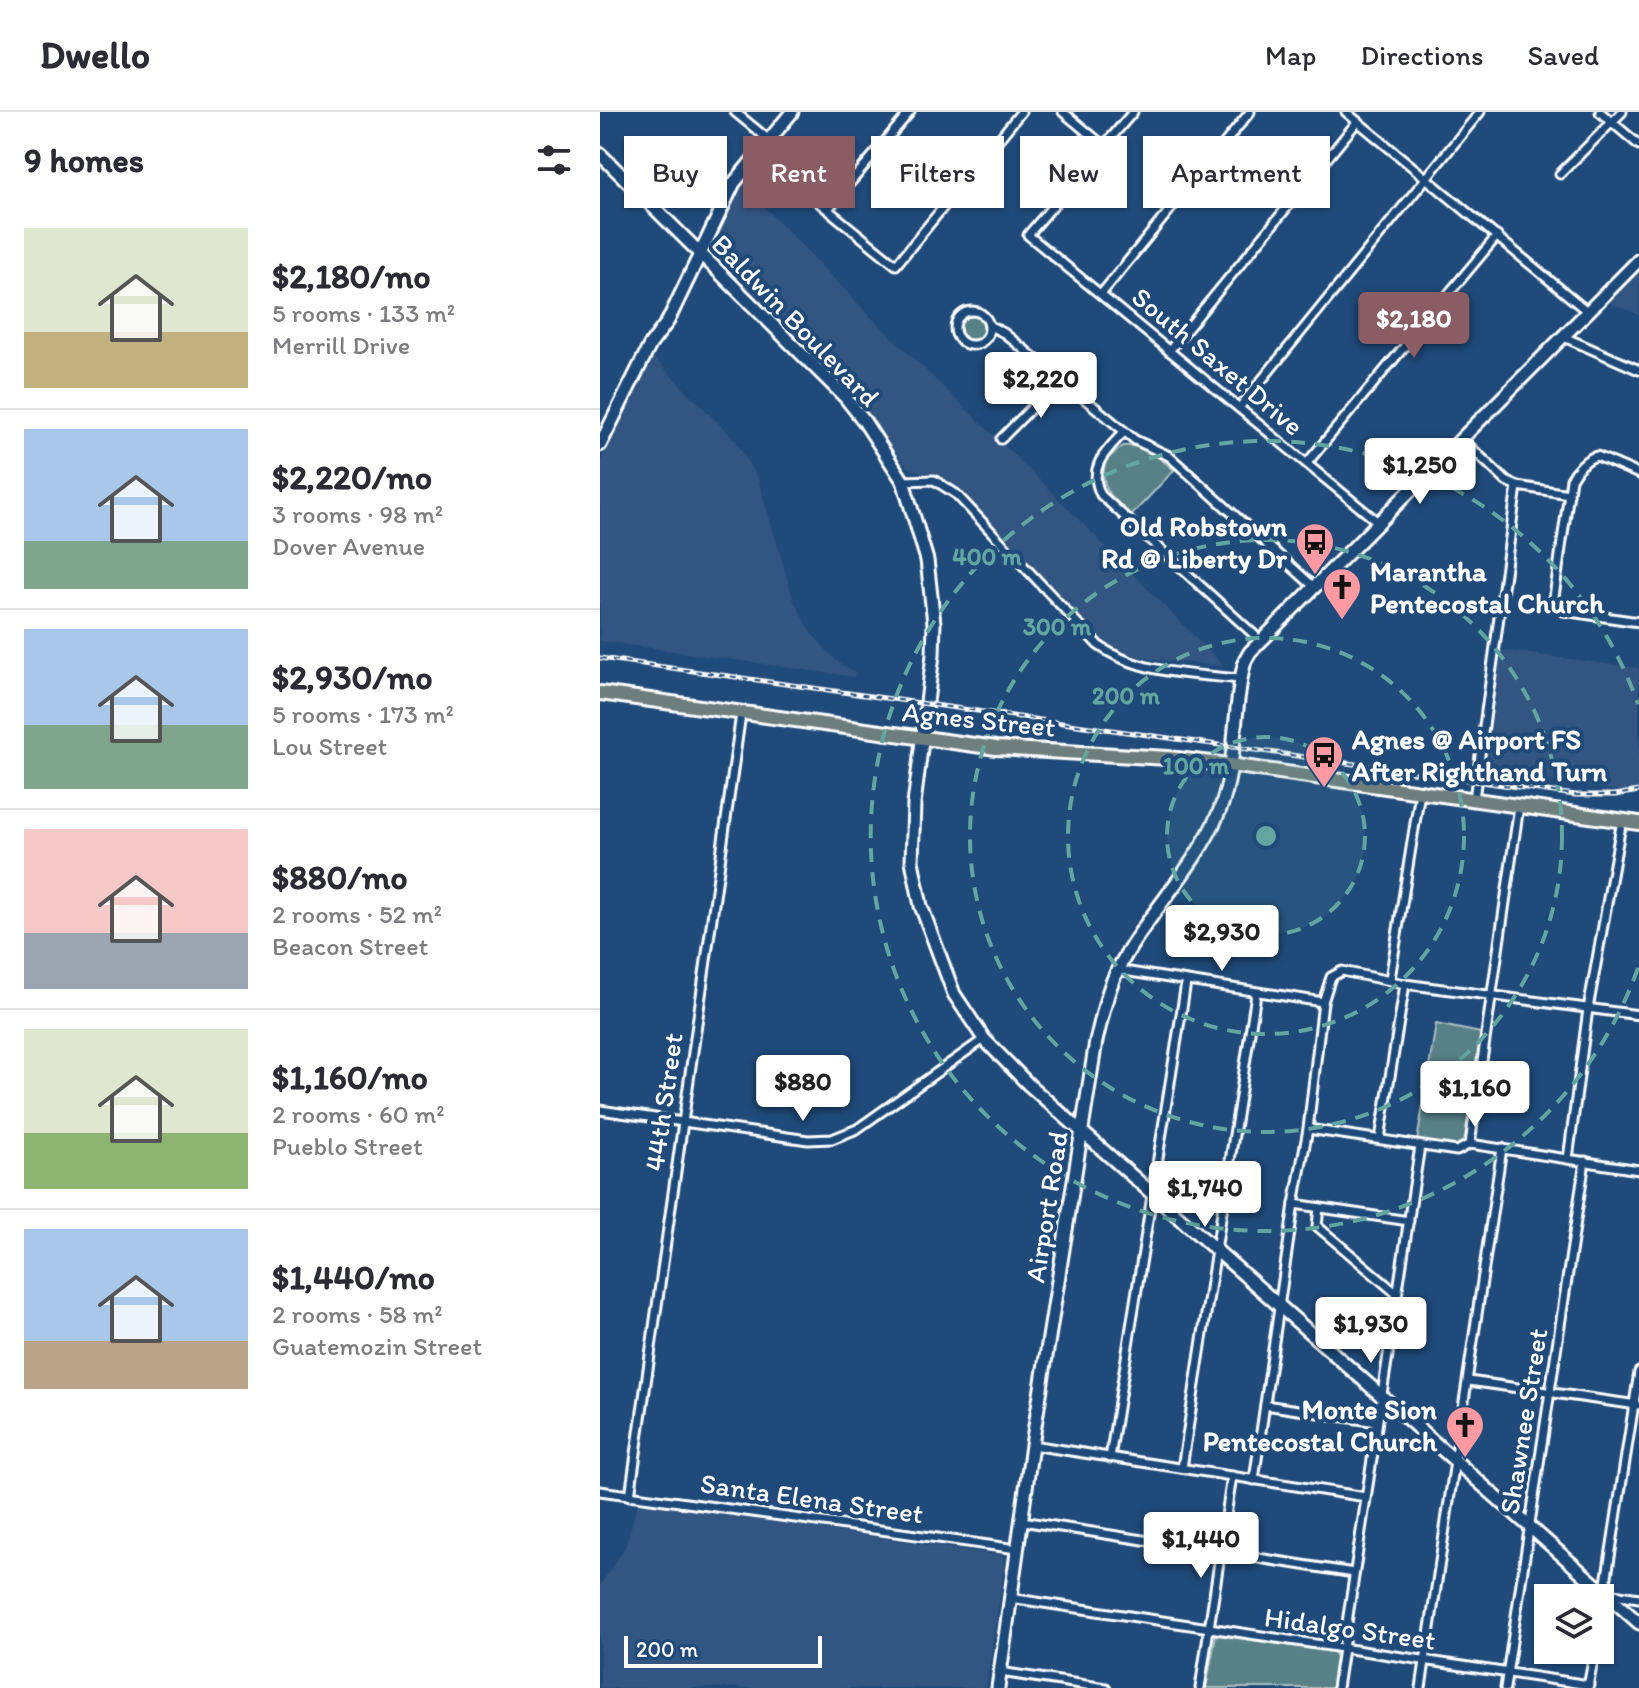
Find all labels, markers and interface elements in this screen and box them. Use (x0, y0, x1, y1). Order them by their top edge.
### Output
text: Dwello (40, 32, 150, 78)
text: Map (1265, 38, 1316, 72)
text: Directions (1360, 38, 1484, 72)
text: Saved (1528, 38, 1599, 72)
chip: Buy (624, 136, 727, 208)
chip: Rent (743, 136, 855, 208)
chip: Filters (871, 136, 1004, 208)
chip: New (1020, 136, 1127, 208)
chip: Apartment (1143, 136, 1330, 208)
icon: filters (532, 138, 576, 182)
text: 9 homes (24, 140, 144, 181)
street label: Baldwin Boulevard (705, 227, 887, 413)
text: $2,180/mo (272, 256, 431, 297)
icon: home (88, 260, 184, 356)
street label: South Saxet Drive (1125, 279, 1311, 443)
pin: $2,180 (1349, 292, 1479, 360)
text: 5 rooms · 133 m² (272, 297, 455, 329)
text: $2,180 (1376, 302, 1452, 334)
text: Merrill Drive (272, 329, 410, 361)
pin: $2,220 (976, 352, 1106, 420)
text: $2,220 (1003, 362, 1079, 394)
pin: $1,250 (1355, 438, 1485, 506)
text: $1,250 (1383, 448, 1457, 480)
text: $2,220/mo (272, 457, 432, 498)
icon: home (88, 461, 184, 557)
text: 3 rooms · 98 m² (272, 498, 443, 530)
place label: Old Robstown Rd @ Liberty Dr (1101, 509, 1288, 575)
bus stop icon: Old Robstown Rd @ Liberty Dr (1294, 521, 1336, 576)
text: Dover Avenue (272, 530, 425, 562)
text: 400 m (952, 542, 1023, 571)
place label: Marantha Pentecostal Church (1370, 554, 1605, 620)
church icon: Marantha Pentecostal Church (1321, 566, 1363, 621)
text: 300 m (1023, 612, 1092, 641)
text: $2,930/mo (272, 657, 433, 698)
icon: home (88, 661, 184, 757)
text: 200 m (1092, 681, 1161, 710)
street label: Agnes Street (901, 694, 1057, 744)
text: 5 rooms · 173 m² (272, 698, 454, 730)
place label: Agnes @ Airport FS After Righthand Turn (1351, 722, 1607, 788)
text: Lou Street (272, 730, 387, 762)
bus stop icon: Agnes @ Airport FS After Righthand Turn (1303, 734, 1345, 789)
text: 100 m (1163, 751, 1230, 780)
centre of rings (1252, 822, 1280, 850)
text: $880/mo (272, 857, 408, 898)
icon: home (88, 861, 184, 957)
text: 2 rooms · 52 m² (272, 898, 442, 930)
pin: $2,930 (1157, 905, 1287, 973)
text: $2,930 (1184, 915, 1260, 947)
text: Beacon Street (272, 930, 428, 962)
street label: 44th Street (636, 1031, 690, 1173)
pin: $880 (756, 1055, 850, 1123)
text: $1,160/mo (272, 1057, 428, 1098)
icon: home (88, 1061, 184, 1157)
pin: $1,160 (1410, 1061, 1540, 1129)
text: $880 (774, 1065, 832, 1097)
text: $1,160 (1438, 1071, 1512, 1103)
text: 2 rooms · 60 m² (272, 1098, 445, 1130)
street label: Airport Road (1017, 1129, 1075, 1285)
text: Pueblo Street (272, 1130, 423, 1162)
pin: $1,740 (1140, 1161, 1270, 1229)
text: $1,740 (1167, 1171, 1243, 1203)
text: $1,440/mo (272, 1257, 435, 1298)
icon: home (88, 1261, 184, 1357)
pin: $1,930 (1306, 1297, 1436, 1365)
text: 2 rooms · 58 m² (272, 1298, 443, 1330)
text: $1,930 (1333, 1307, 1409, 1339)
street label: Shawnee Street (1492, 1326, 1554, 1516)
text: Guatemozin Street (272, 1330, 482, 1362)
place label: Monte Sion Pentecostal Church (1203, 1392, 1438, 1458)
church icon: Monte Sion Pentecostal Church (1444, 1404, 1486, 1459)
street label: Santa Elena Street (698, 1466, 926, 1530)
pin: $1,440 (1136, 1512, 1266, 1580)
text: $1,440 (1162, 1522, 1240, 1554)
map controls (1534, 1584, 1614, 1664)
button: layers (1534, 1584, 1614, 1664)
street label: Hidalgo Street (1262, 1599, 1438, 1657)
scale bar (624, 1632, 822, 1668)
text: 200 m (636, 1636, 698, 1663)

